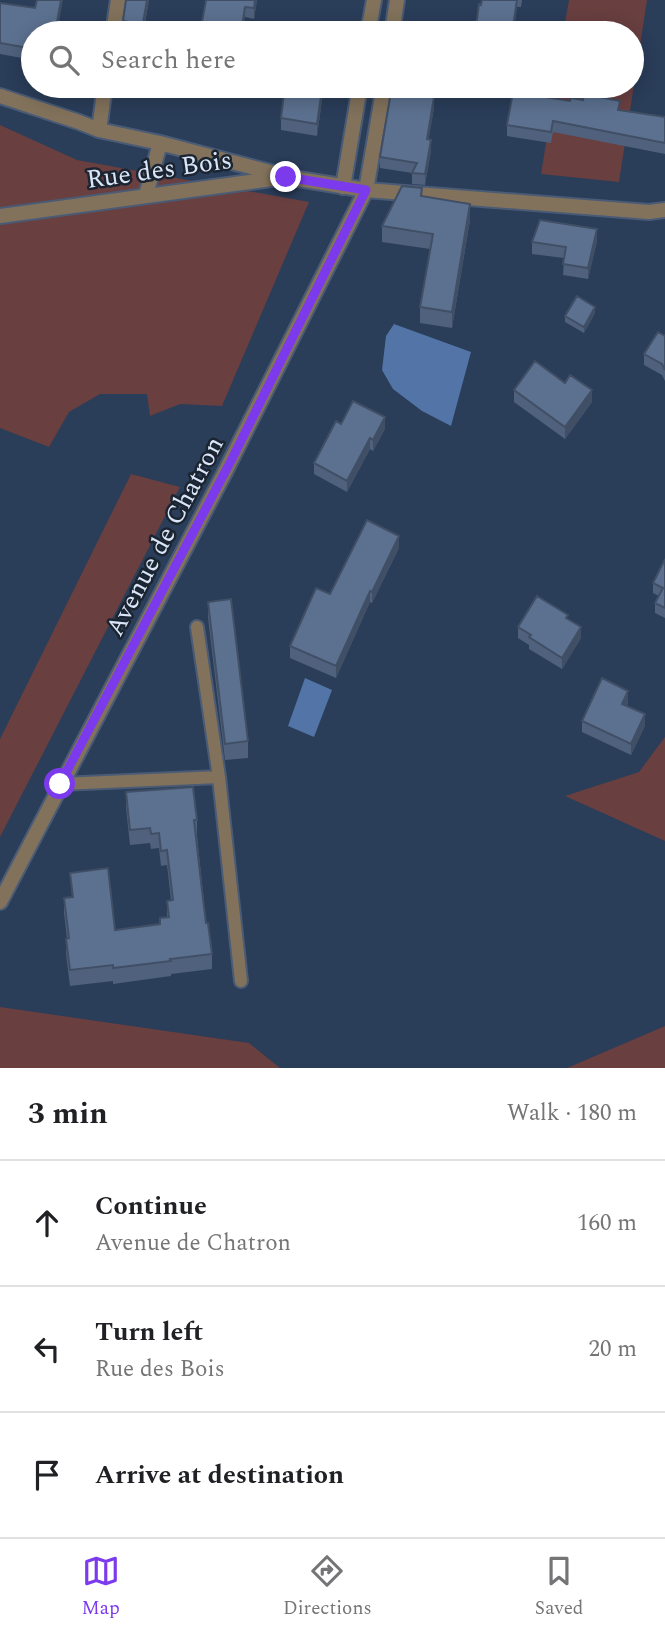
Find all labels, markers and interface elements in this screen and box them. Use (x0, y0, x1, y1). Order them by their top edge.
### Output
search box (21, 21, 644, 98)
text: Search here (101, 40, 236, 80)
icon: search (45, 41, 83, 79)
street label: Rue des Bois (84, 140, 234, 200)
route end (270, 161, 301, 192)
street label: Avenue de Chatron (95, 429, 235, 644)
route start (44, 768, 75, 799)
text: 3 min (28, 1091, 108, 1137)
text: Walk · 180 m (507, 1096, 637, 1131)
text: Continue (95, 1186, 207, 1226)
icon: ahead (28, 1204, 66, 1242)
text: 160 m (577, 1206, 637, 1241)
text: Avenue de Chatron (95, 1226, 291, 1261)
text: Turn left (95, 1312, 203, 1352)
icon: left (28, 1330, 66, 1368)
text: 20 m (588, 1332, 637, 1367)
text: Rue des Bois (95, 1352, 225, 1387)
text: Arrive at destination (95, 1455, 344, 1495)
icon: arrive (28, 1456, 66, 1494)
tab: Map (82, 1552, 120, 1623)
tab: Directions (283, 1552, 372, 1623)
tab: Saved (535, 1552, 583, 1623)

